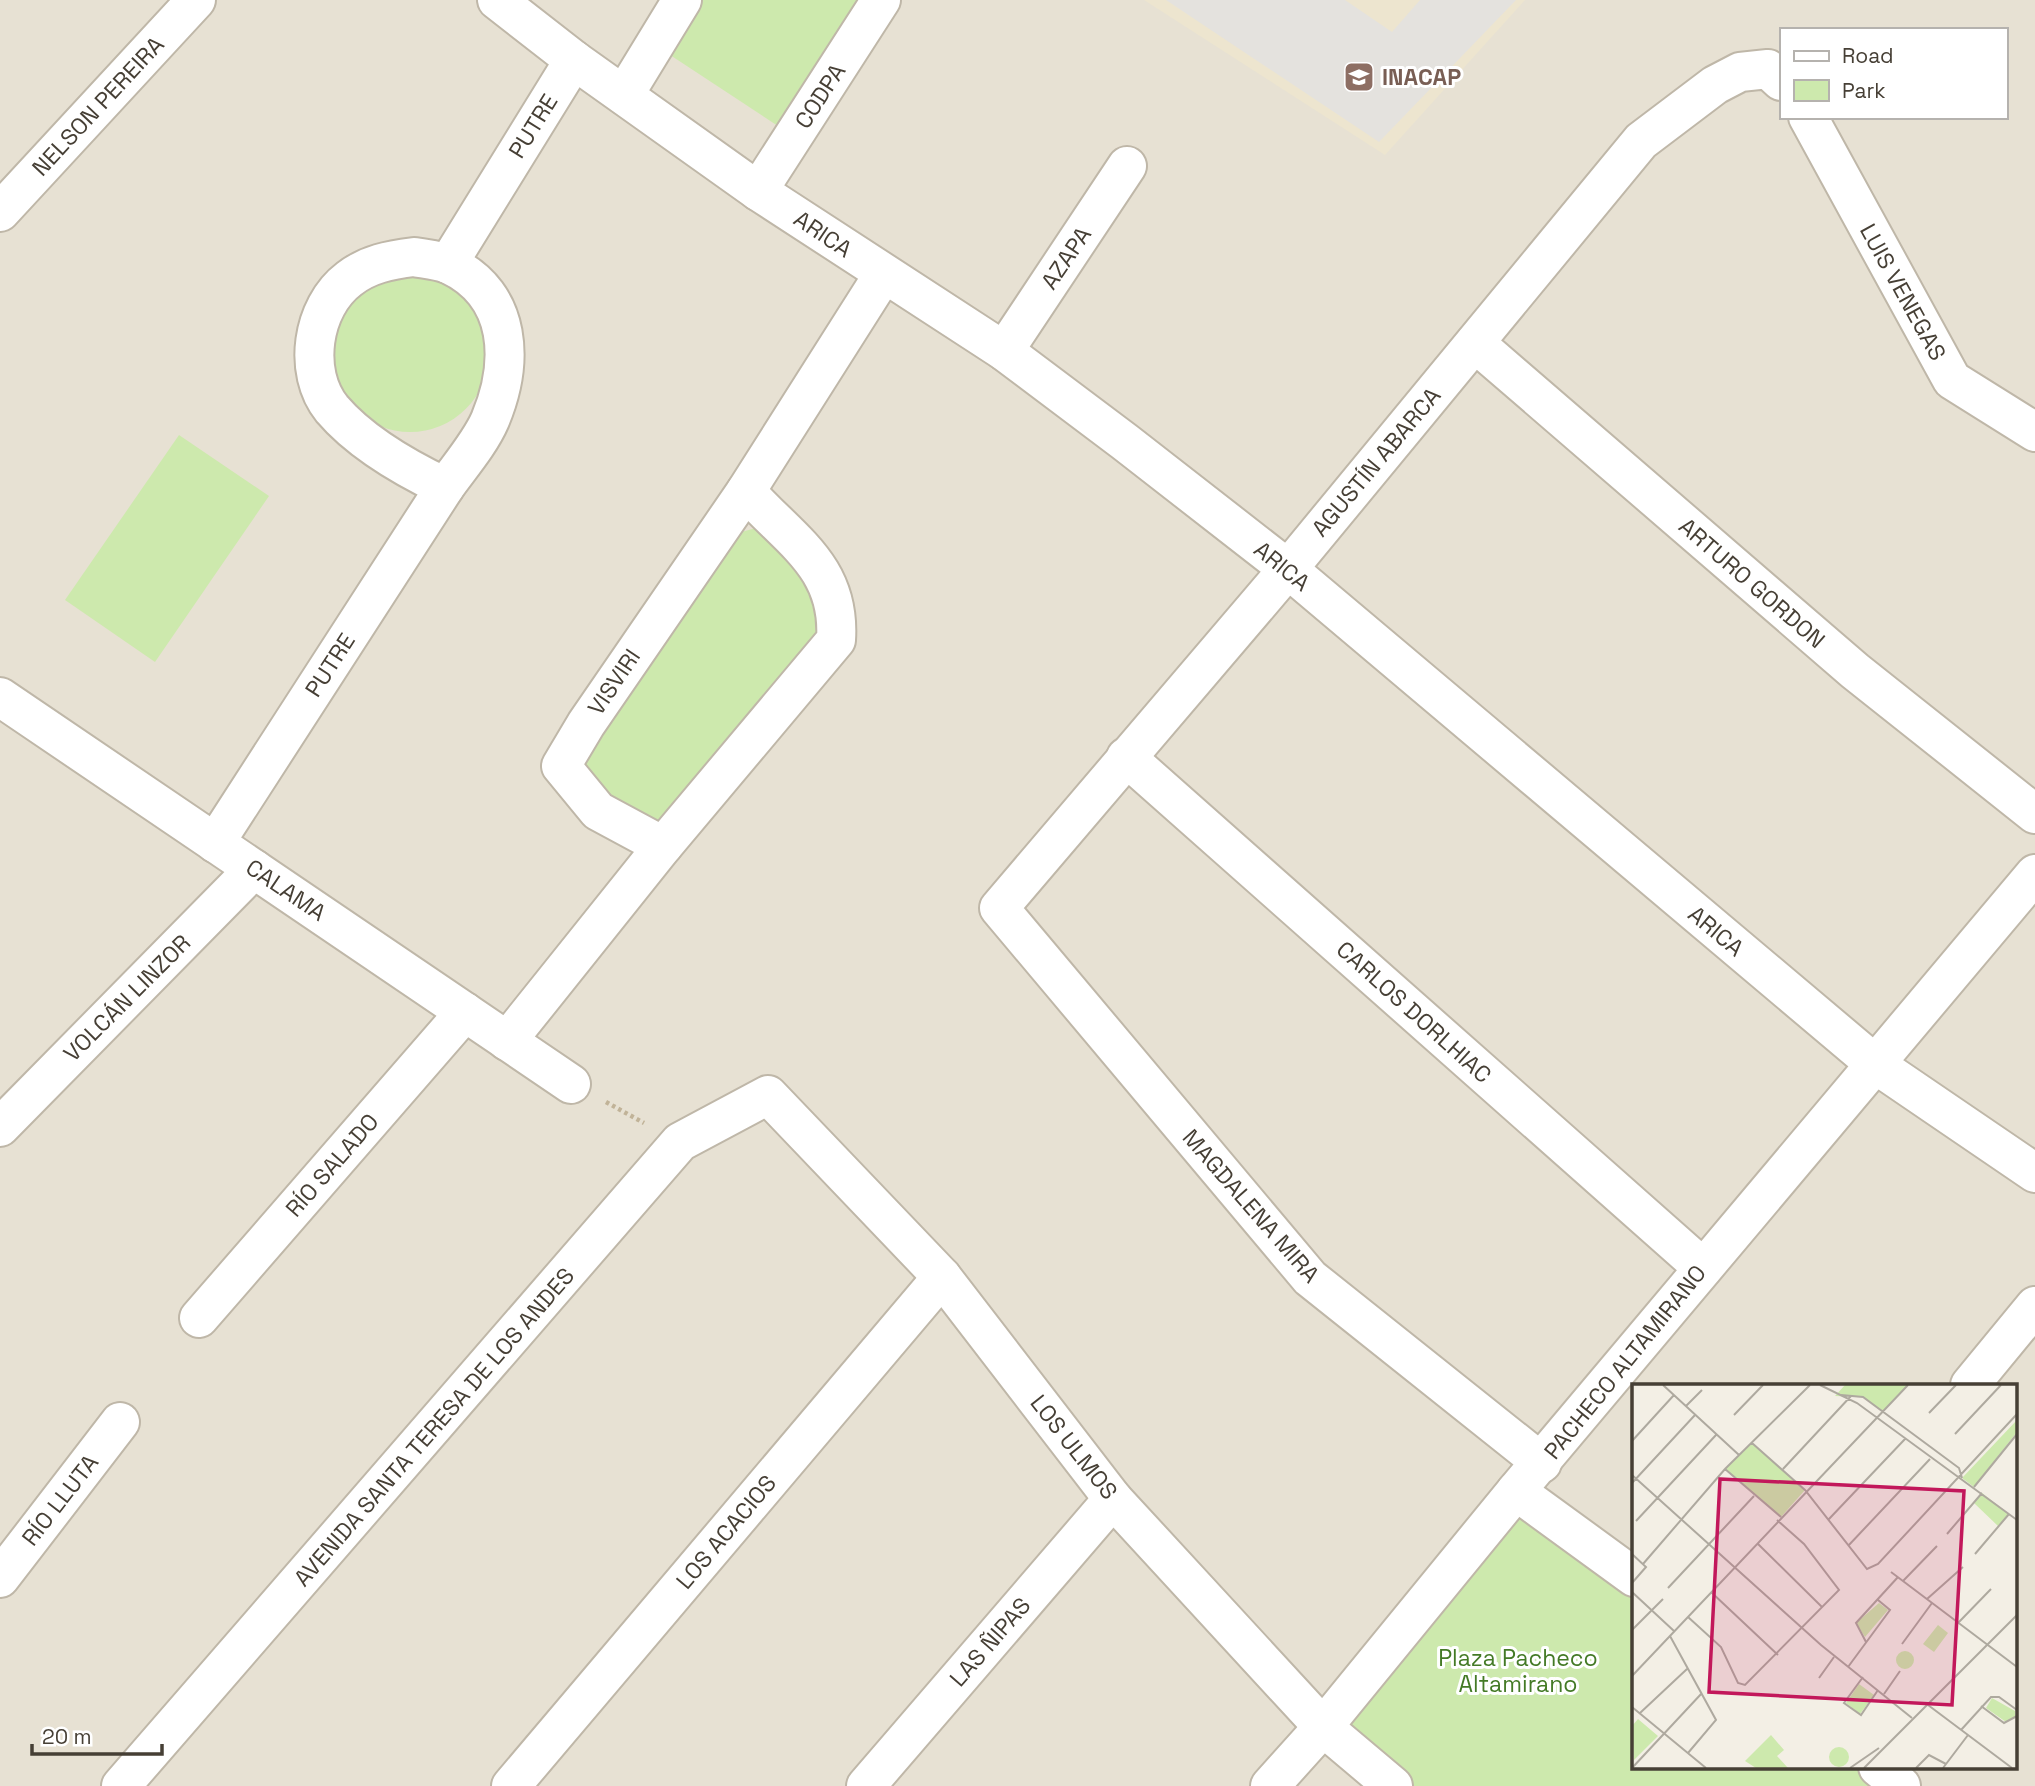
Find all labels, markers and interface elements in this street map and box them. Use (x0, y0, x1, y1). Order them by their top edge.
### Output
legend (1780, 28, 2007, 119)
street label: NELSON PEREIRA (26, 30, 170, 182)
text: Road (1842, 42, 1894, 69)
street label: CODPA (788, 58, 852, 134)
school or university icon: INACAP (1342, 60, 1376, 94)
place label: INACAP (1382, 62, 1461, 92)
text: Park (1842, 77, 1886, 104)
street label: PUTRE (502, 88, 564, 164)
street label: ARICA (788, 204, 858, 264)
street label: LUIS VENEGAS (1853, 218, 1953, 366)
street label: AZAPA (1034, 221, 1098, 295)
street label: AGUSTÍN ABARCA (1305, 381, 1447, 543)
street label: ARTURO GORDON (1673, 511, 1831, 655)
street label: ARICA (1248, 534, 1316, 598)
street label: PUTRE (298, 627, 362, 703)
street label: VISVIRI (581, 643, 647, 721)
street label: CALAMA (240, 852, 332, 928)
street label: ARICA (1682, 899, 1750, 963)
street label: VOLCÁN LINZOR (57, 928, 197, 1068)
street label: CARLOS DORLHIAC (1330, 934, 1498, 1090)
street label: RÍO SALADO (279, 1107, 385, 1223)
street label: MAGDALENA MIRA (1176, 1123, 1326, 1289)
street label: PACHECO ALTAMIRANO (1537, 1259, 1713, 1465)
street label: AVENIDA SANTA TERESA DE LOS ANDES (287, 1261, 581, 1593)
inset map (1632, 1384, 2018, 1768)
street label: LOS ULMOS (1024, 1389, 1124, 1505)
street label: RÍO LLUTA (15, 1448, 105, 1552)
street label: LOS ACACIOS (669, 1469, 783, 1595)
street label: LAS ÑIPAS (943, 1591, 1037, 1693)
park label: Plaza Pacheco Altamirano (1438, 1643, 1598, 1699)
scale bar (32, 1712, 161, 1756)
text: 20 m (42, 1723, 92, 1750)

